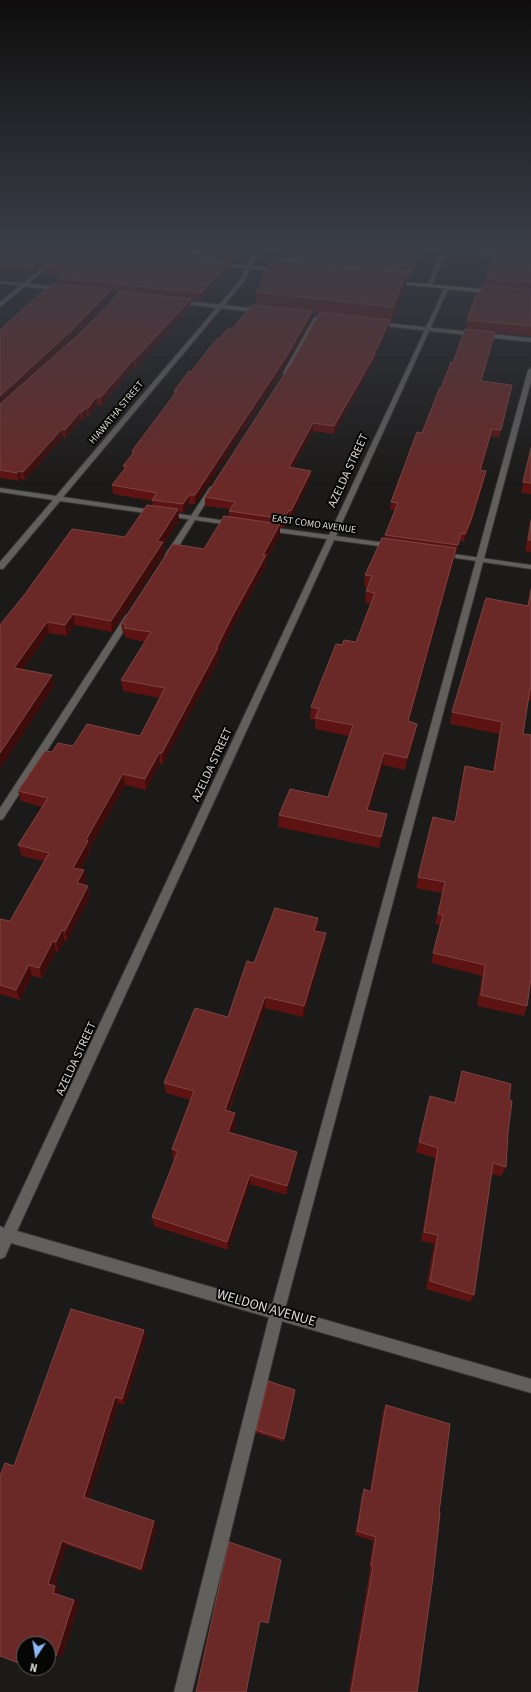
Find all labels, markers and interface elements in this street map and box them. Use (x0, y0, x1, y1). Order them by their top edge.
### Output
street label: HIAWATHA STREET (87, 379, 147, 447)
street label: AZELDA STREET (326, 432, 372, 510)
street label: EAST COMO AVENUE (271, 513, 357, 537)
street label: AZELDA STREET (190, 726, 236, 804)
street label: AZELDA STREET (54, 1020, 100, 1098)
street label: WELDON AVENUE (214, 1287, 318, 1331)
north arrow (16, 1636, 56, 1676)
text: N (28, 1659, 39, 1675)

